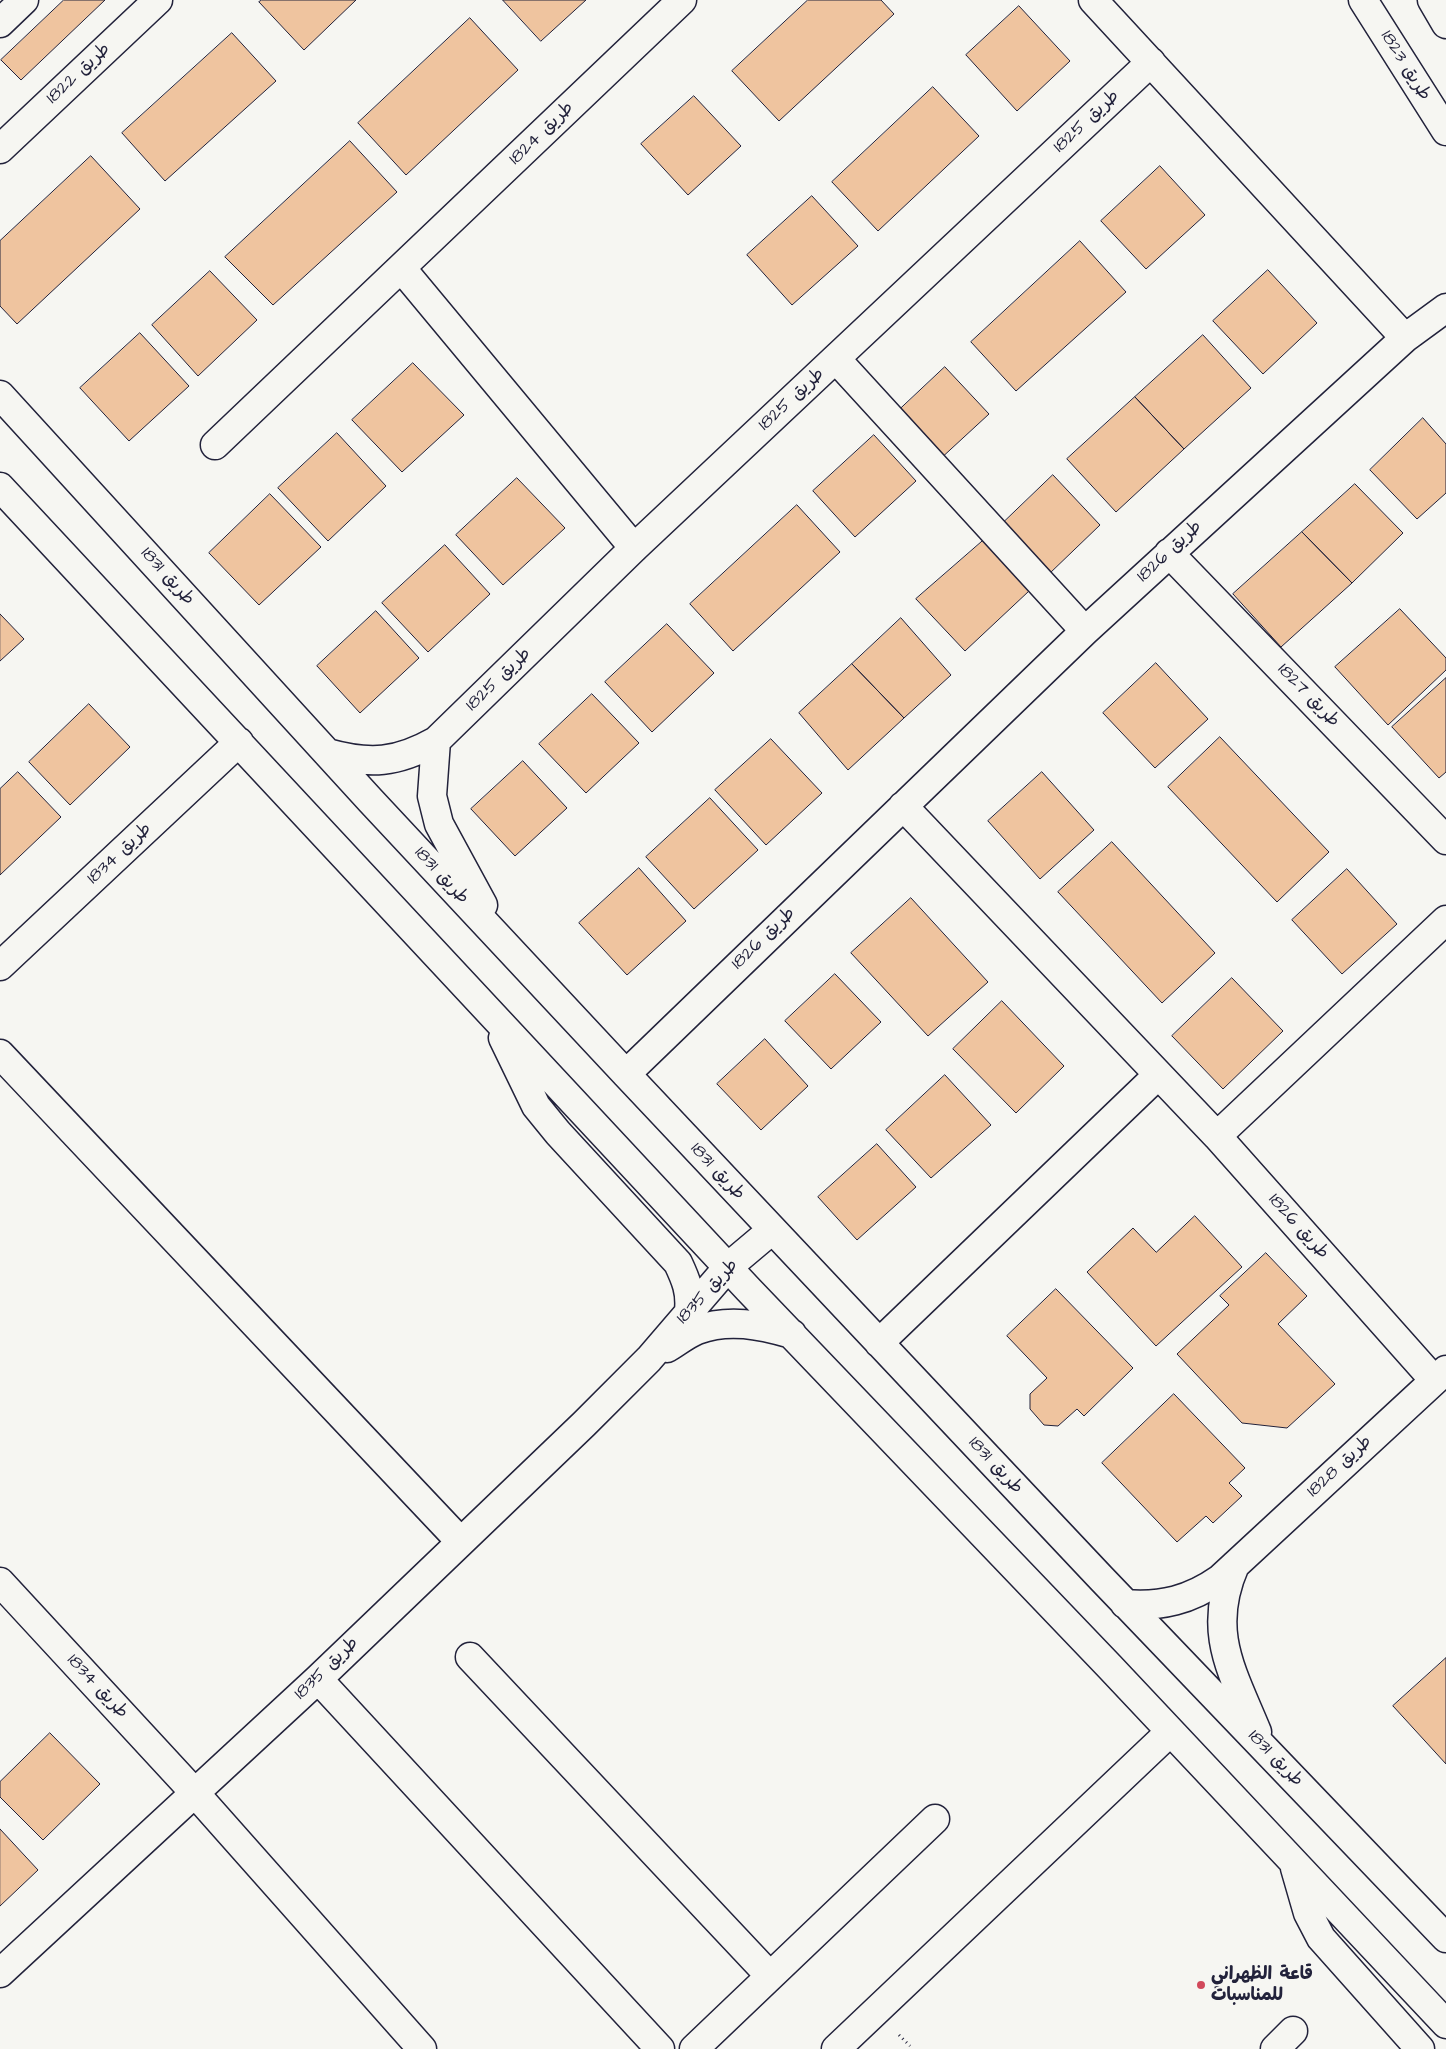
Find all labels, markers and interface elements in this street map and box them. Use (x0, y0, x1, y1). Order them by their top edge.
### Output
street label: طريق 1823 (1375, 27, 1435, 105)
street label: طريق 1822 (43, 39, 115, 109)
street label: طريق 1825 (1050, 86, 1124, 158)
street label: طريق 1824 (505, 98, 579, 170)
street label: طريق 1825 (755, 364, 829, 436)
street label: طريق 1826 (1133, 517, 1207, 587)
street label: طريق 1831 (135, 544, 199, 610)
street label: طريق 1825 (462, 644, 536, 716)
street label: طريق 1827 (1272, 660, 1344, 732)
street label: طريق 1834 (83, 819, 157, 889)
street label: طريق 1831 (409, 843, 473, 909)
street label: طريق 1826 (728, 903, 800, 975)
street label: طريق 1831 (685, 1139, 749, 1205)
street label: طريق 1826 (1263, 1190, 1333, 1264)
street label: طريق 1835 (673, 1255, 743, 1329)
street label: طريق 1828 (1303, 1431, 1377, 1503)
street label: طريق 1831 (963, 1433, 1027, 1499)
street label: طريق 1835 (290, 1633, 364, 1705)
street label: طريق 1834 (62, 1650, 132, 1724)
street label: طريق 1831 (1243, 1726, 1307, 1792)
place label: قاعة الظهراني للمناسبات (1211, 1964, 1313, 2006)
marker: قاعة الظهراني للمناسبات (1195, 1979, 1207, 1991)

